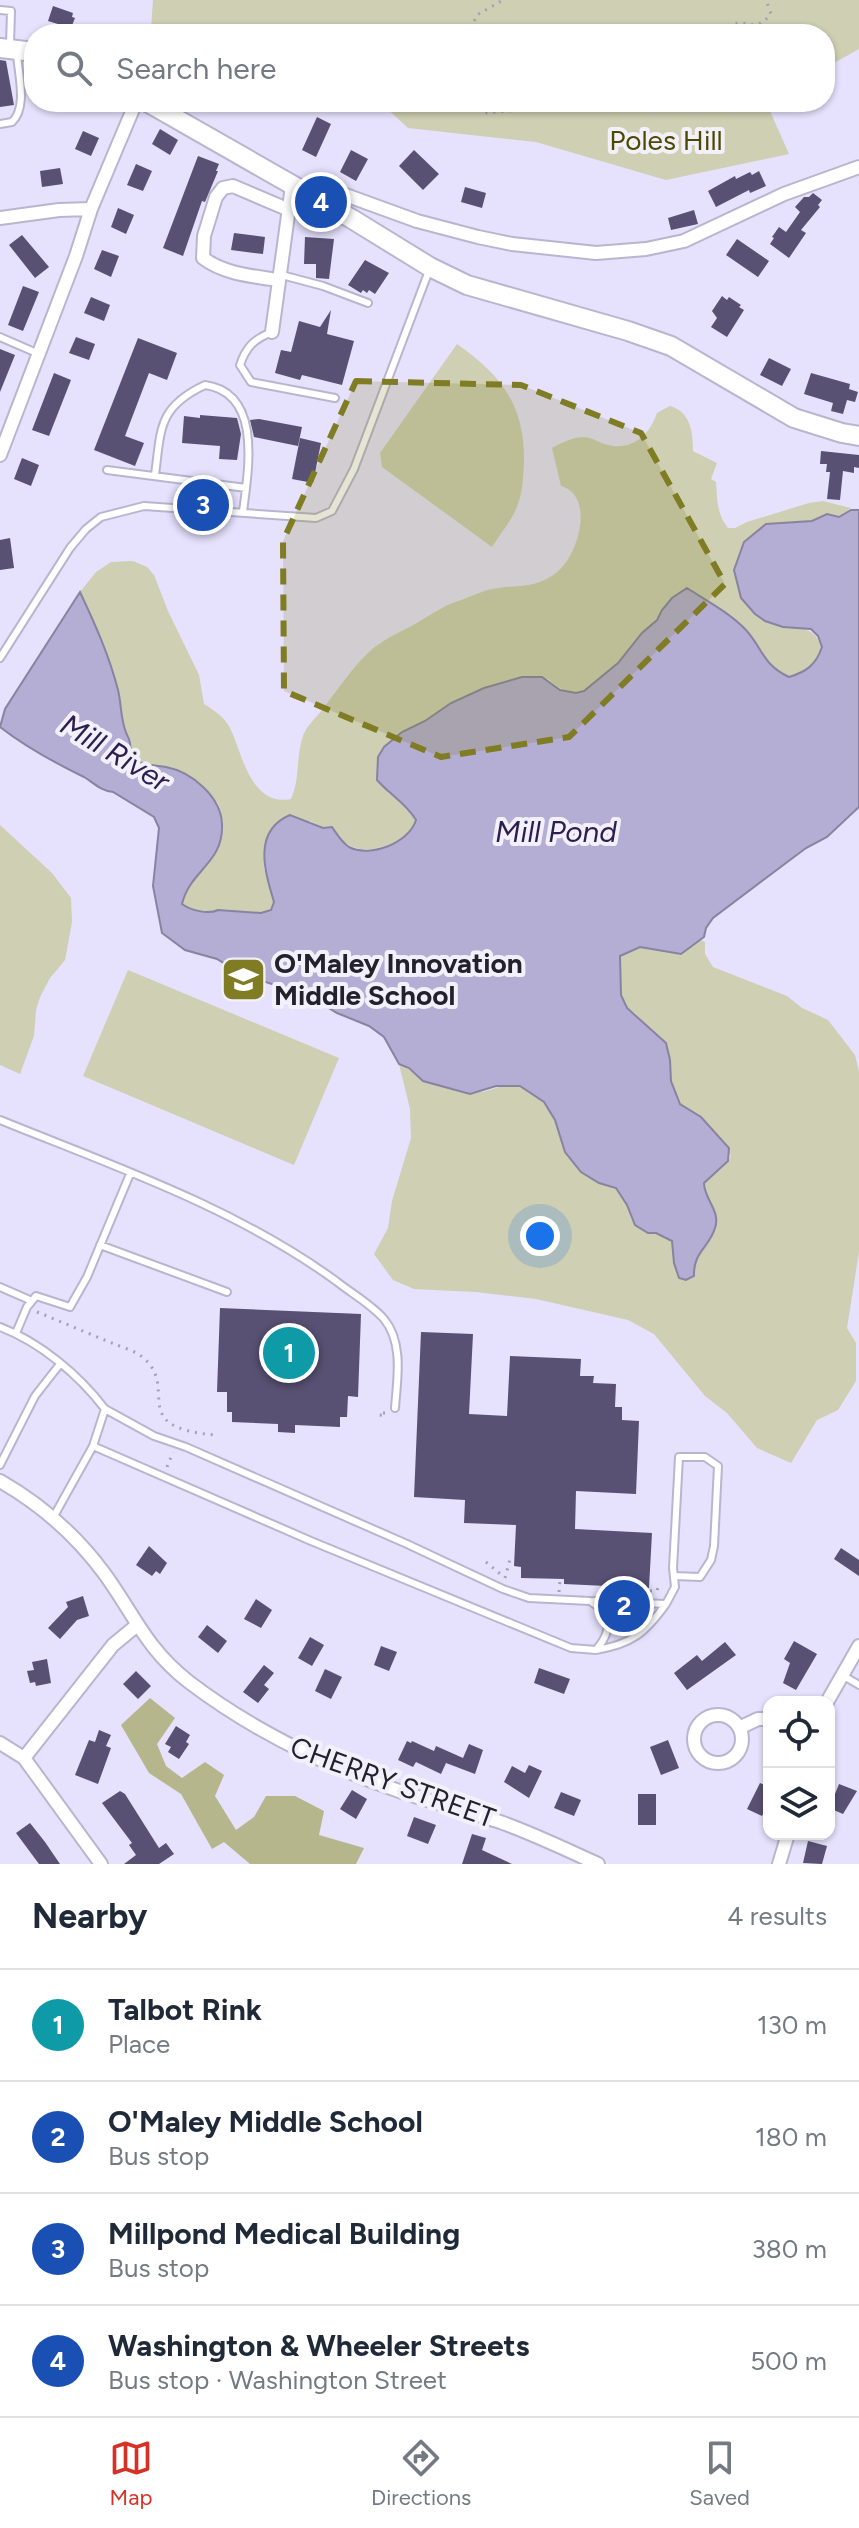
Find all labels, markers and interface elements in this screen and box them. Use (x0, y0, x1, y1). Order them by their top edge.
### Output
search box (24, 24, 835, 112)
icon: search (52, 46, 96, 90)
text: Search here (116, 50, 276, 87)
park label: Poles Hill (609, 123, 723, 157)
pin: 4 (295, 172, 347, 232)
pin: 3 (177, 475, 229, 535)
water label: Mill River (54, 706, 178, 800)
water label: Mill Pond (495, 813, 617, 850)
place label: O'Maley Innovation Middle School (274, 946, 523, 1012)
school or university icon: O'Maley Innovation Middle School (219, 955, 267, 1003)
your location (520, 1216, 560, 1256)
pin: 1 (263, 1323, 315, 1383)
pin: 2 (598, 1576, 650, 1636)
map controls (763, 1696, 835, 1840)
button: locate (763, 1696, 835, 1768)
street label: CHERRY STREET (286, 1729, 501, 1835)
button: layers (763, 1768, 835, 1840)
text: Nearby (32, 1896, 147, 1937)
text: 4 results (727, 1900, 827, 1932)
text: Talbot Rink (108, 1991, 262, 2028)
text: 1 (53, 2009, 63, 2041)
text: 130 m (757, 2009, 827, 2041)
text: Place (108, 2028, 170, 2060)
text: O'Maley Middle School (108, 2103, 423, 2140)
text: 2 (50, 2121, 66, 2153)
text: 180 m (755, 2121, 827, 2153)
text: Bus stop (108, 2140, 209, 2172)
text: Millpond Medical Building (108, 2215, 460, 2252)
text: 3 (51, 2233, 65, 2265)
text: 380 m (752, 2233, 827, 2265)
text: Bus stop (108, 2252, 209, 2284)
text: Washington & Wheeler Streets (108, 2327, 530, 2364)
text: 4 (50, 2345, 66, 2377)
text: 500 m (750, 2345, 827, 2377)
text: Bus stop · Washington Street (108, 2364, 447, 2396)
tab: Map (109, 2436, 153, 2511)
tab: Directions (371, 2436, 471, 2511)
tab: Saved (689, 2436, 750, 2511)

